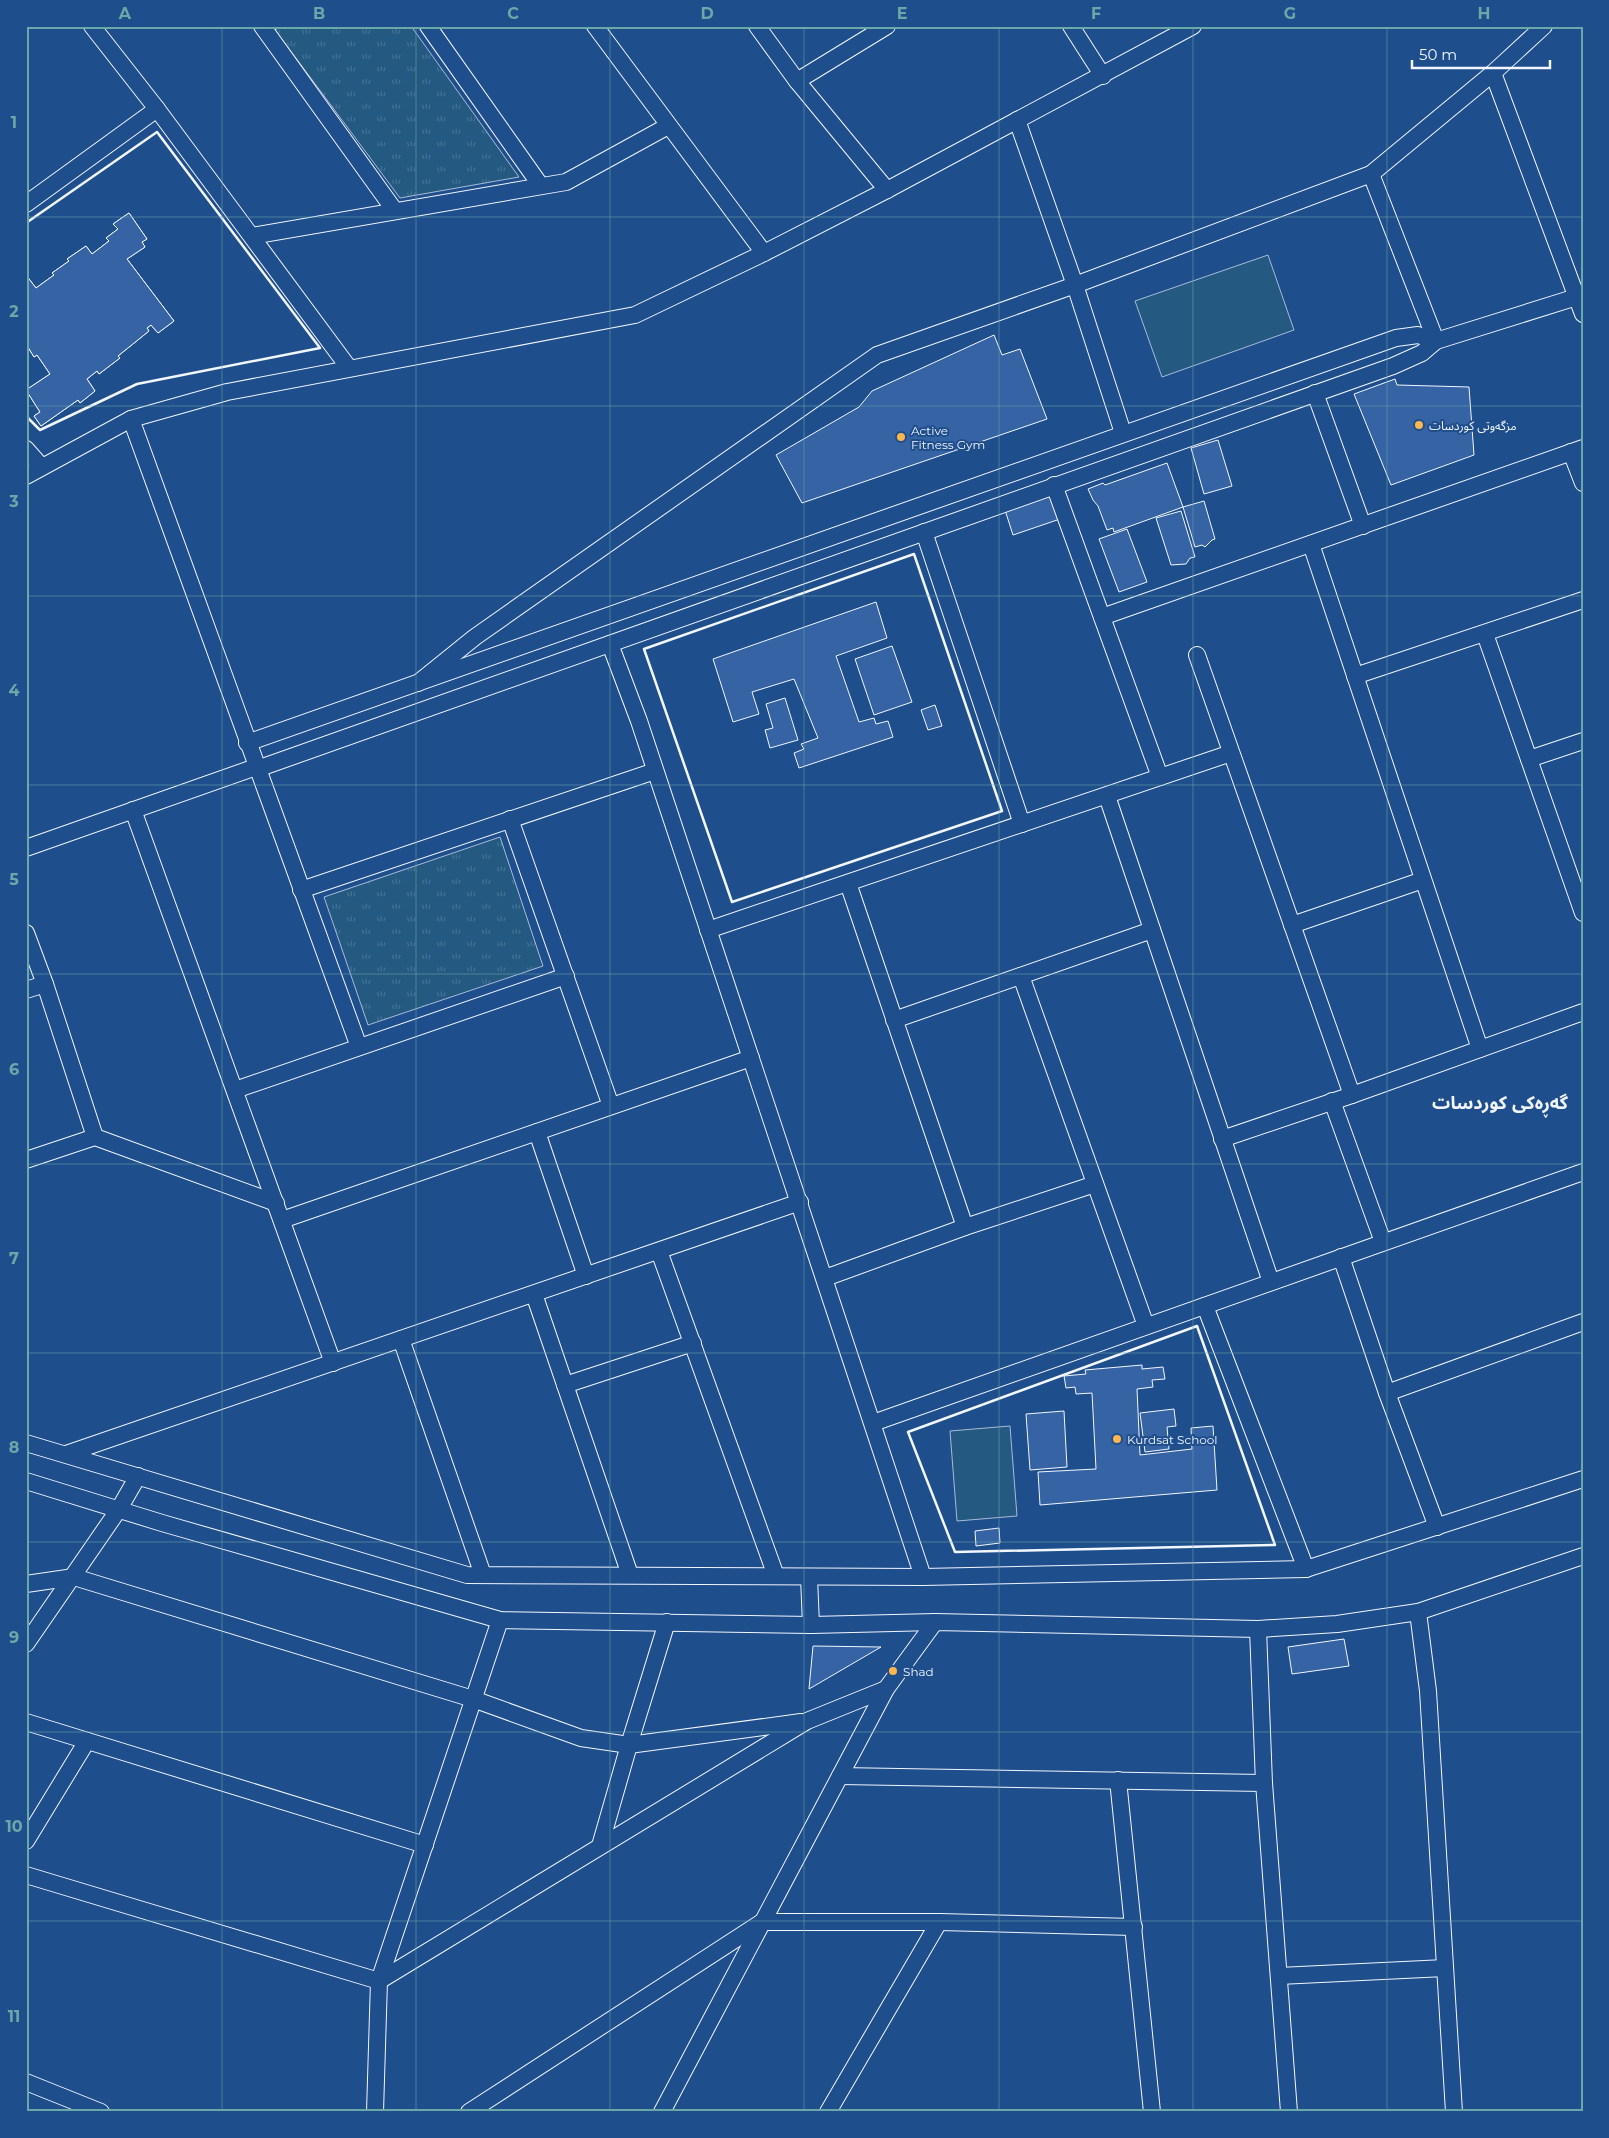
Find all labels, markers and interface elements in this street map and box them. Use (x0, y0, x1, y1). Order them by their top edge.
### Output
text: A (118, 4, 132, 23)
text: B (313, 4, 325, 23)
text: C (507, 4, 519, 23)
text: D (700, 4, 714, 23)
text: E (897, 4, 907, 23)
text: F (1091, 4, 1101, 23)
text: G (1284, 4, 1296, 23)
text: H (1478, 4, 1490, 23)
scale bar (1412, 38, 1549, 70)
text: 50 m (1419, 45, 1457, 64)
text: 1 (11, 113, 17, 132)
text: 2 (9, 302, 19, 321)
place label: مزگەوتی كوردسات (1429, 418, 1516, 433)
marker: مزگەوتی كوردسات (1413, 419, 1425, 431)
place label: Active Fitness Gym (911, 423, 985, 452)
marker: Active Fitness Gym (895, 431, 907, 443)
text: 3 (8, 492, 19, 511)
text: 4 (8, 681, 20, 700)
text: 5 (9, 870, 19, 889)
text: 6 (9, 1060, 19, 1079)
district label: گەڕەکی کوردسات (1432, 1092, 1569, 1118)
text: 7 (9, 1249, 19, 1268)
place label: Kurdsat School (1127, 1432, 1218, 1447)
marker: Kurdsat School (1111, 1433, 1123, 1445)
text: 8 (9, 1438, 19, 1457)
text: 9 (9, 1628, 19, 1647)
place label: Shad (903, 1664, 934, 1679)
marker: Shad (887, 1665, 899, 1677)
text: 10 (5, 1817, 23, 1836)
text: 11 (8, 2007, 20, 2026)

